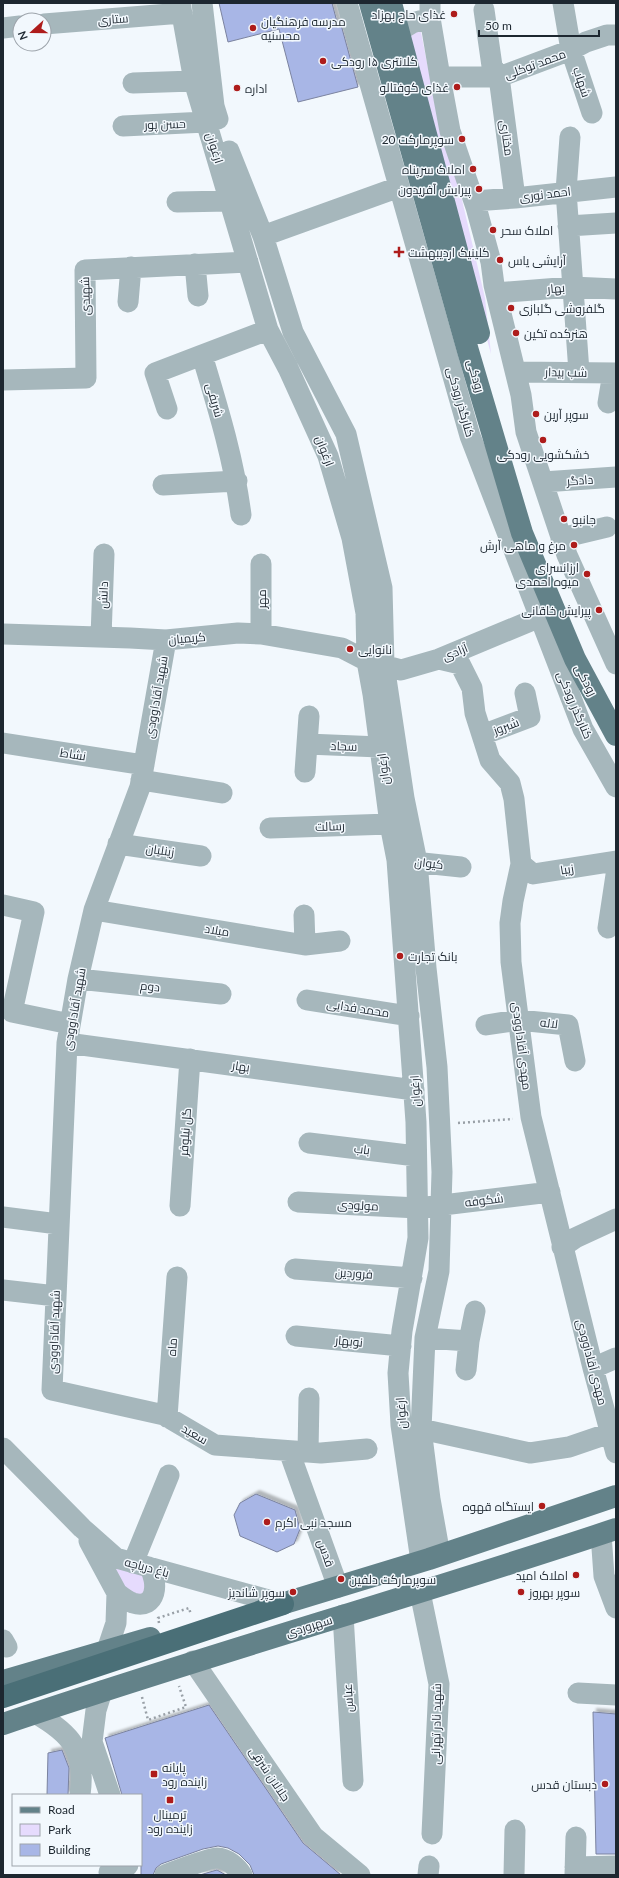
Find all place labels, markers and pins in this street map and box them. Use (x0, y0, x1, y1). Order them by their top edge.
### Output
place label: غذای حاج بهزاد (371, 7, 446, 23)
marker: غذای حاج بهزاد (449, 9, 459, 19)
place label: مدرسه فرهنگیان محسنیه (261, 14, 346, 43)
marker: مدرسه فرهنگیان محسنیه (248, 23, 258, 33)
place label: کلانتری ۱۵ رودکی (331, 54, 418, 69)
marker: کلانتری ۱۵ رودکی (318, 56, 328, 66)
place label: غذای کوفتالو (379, 80, 449, 95)
place label: اداره (245, 81, 267, 96)
marker: غذای کوفتالو (452, 82, 462, 92)
marker: اداره (232, 83, 242, 93)
place label: سوپرمارکت 20 (382, 132, 454, 149)
marker: سوپرمارکت 20 (457, 134, 467, 144)
place label: املاک سرپناه (402, 162, 465, 179)
marker: املاک سرپناه (468, 164, 478, 174)
place label: پیرایش آفریدون (398, 182, 472, 199)
marker: پیرایش آفریدون (474, 184, 484, 194)
place label: املاک سحر (500, 223, 553, 238)
marker: املاک سحر (488, 225, 498, 235)
place label: کلینیک اردیبهشت (408, 245, 490, 260)
marker: کلینیک اردیبهشت (393, 246, 405, 258)
place label: آرایشی یاس (508, 253, 567, 268)
marker: آرایشی یاس (495, 255, 505, 265)
place label: گلفروشی گلبازی (519, 301, 605, 316)
marker: گلفروشی گلبازی (506, 303, 516, 313)
place label: هنرکده تکین (524, 326, 588, 341)
marker: هنرکده تکین (511, 328, 521, 338)
place label: سوپر آرین (544, 407, 589, 424)
marker: سوپر آرین (531, 409, 541, 419)
marker: خشکشویی رودکی (538, 435, 548, 445)
place label: خشکشویی رودکی (497, 447, 589, 462)
place label: جانبو (572, 512, 596, 527)
marker: جانبو (559, 514, 569, 524)
place label: مرغ و ماهی آرش (480, 538, 566, 554)
marker: مرغ و ماهی آرش (569, 540, 579, 550)
place label: ارزانسرای میوه احمدی (516, 560, 579, 589)
marker: ارزانسرای میوه احمدی (582, 569, 592, 579)
place label: پیرایش خاقانی (521, 603, 592, 620)
marker: پیرایش خاقانی (594, 605, 604, 615)
place label: نانوایی (358, 642, 392, 657)
marker: نانوایی (345, 644, 355, 654)
place label: بانک تجارت (408, 949, 457, 964)
marker: بانک تجارت (395, 951, 405, 961)
place label: ایستگاه قهوه (462, 1499, 534, 1514)
marker: ایستگاه قهوه (537, 1501, 547, 1511)
place label: مسجد نبی اکرم (275, 1515, 352, 1531)
marker: مسجد نبی اکرم (262, 1517, 272, 1527)
place label: املاک امید (516, 1568, 568, 1583)
marker: املاک امید (571, 1570, 581, 1580)
place label: سوپرمارکت دلفین (349, 1572, 436, 1589)
marker: سوپرمارکت دلفین (336, 1574, 346, 1584)
place label: سوپر شاندیز (227, 1585, 285, 1602)
place label: سوپر بهروز (528, 1585, 580, 1602)
marker: سوپر شاندیز (288, 1587, 298, 1597)
marker: سوپر بهروز (516, 1587, 526, 1597)
place label: پایانه زاینده رود (162, 1760, 207, 1789)
marker: پایانه زاینده رود (149, 1769, 159, 1779)
place label: دبستان قدس (531, 1777, 597, 1792)
marker: دبستان قدس (600, 1779, 610, 1789)
marker: ترمینال زاینده رود (165, 1795, 175, 1805)
place label: ترمینال زاینده رود (147, 1807, 193, 1836)

